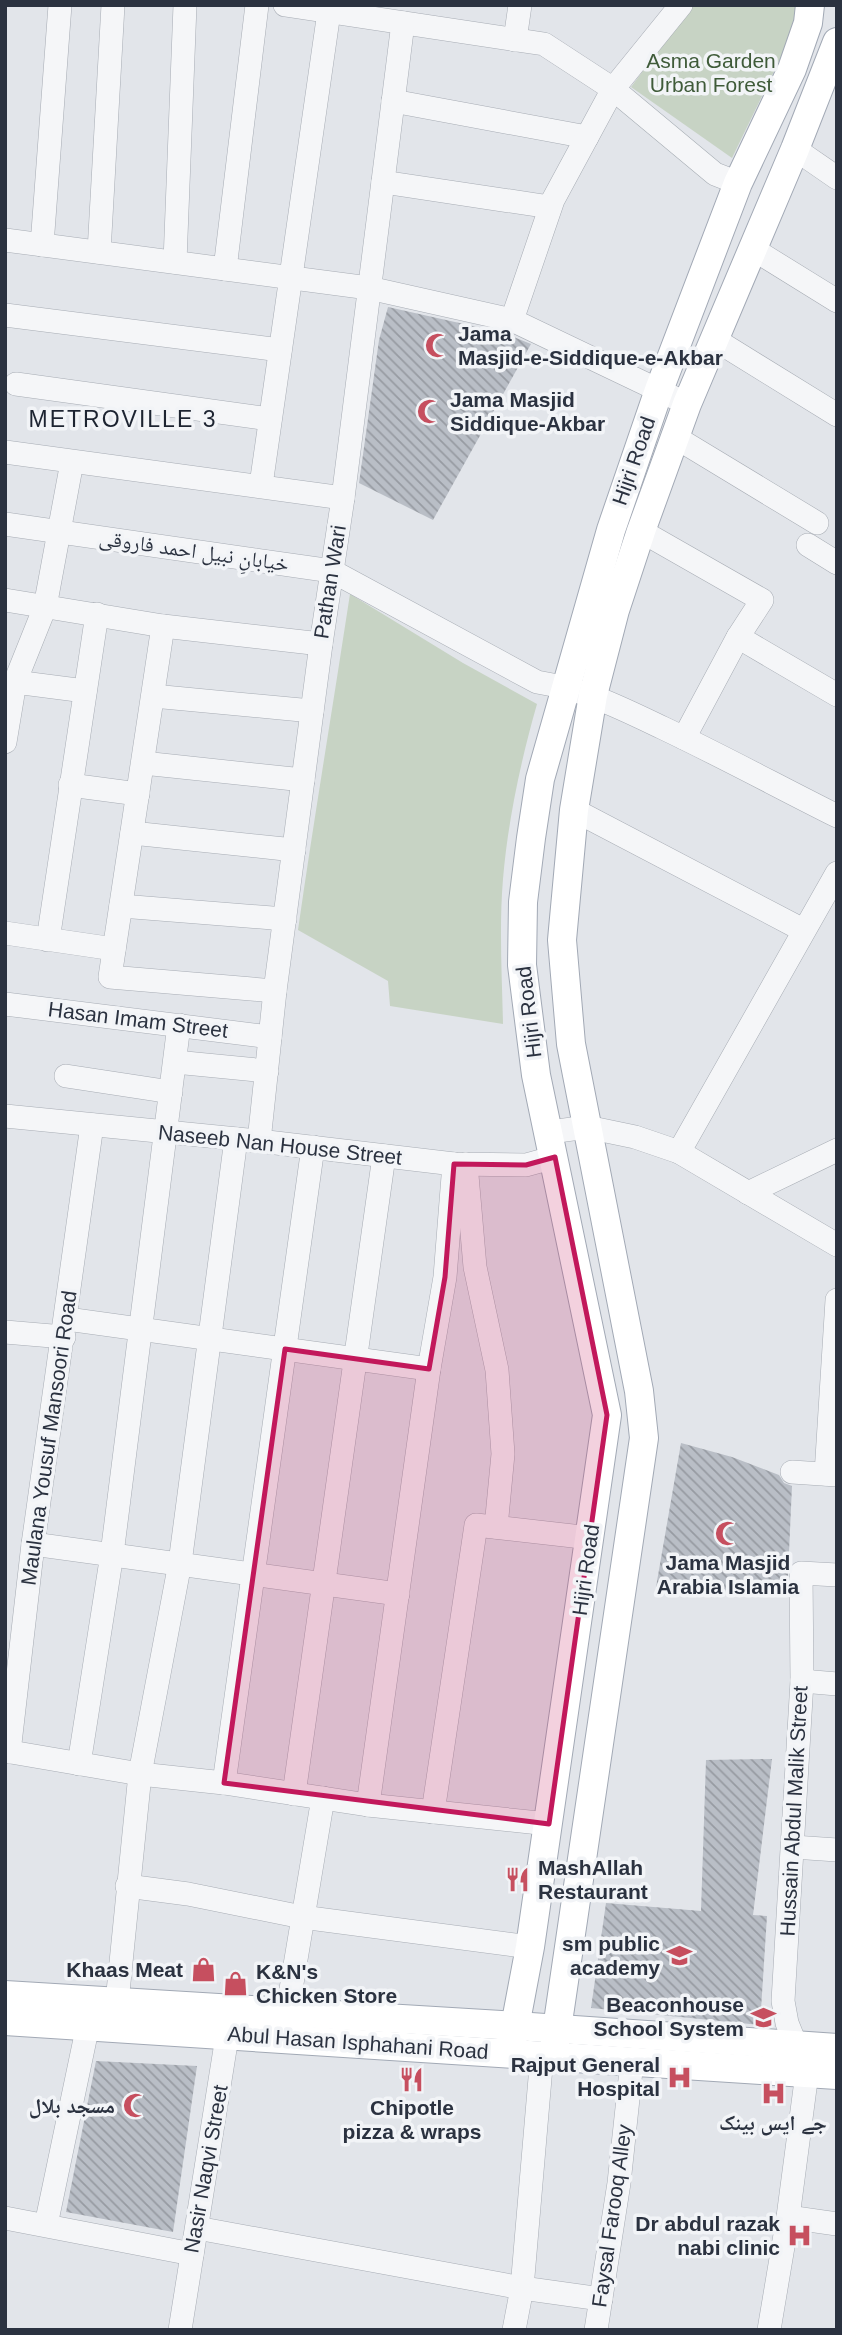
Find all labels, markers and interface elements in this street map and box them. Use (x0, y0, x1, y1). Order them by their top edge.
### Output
park label: Asma Garden Urban Forest (646, 49, 776, 96)
place label: Jama Masjid-e-Siddique-e-Akbar (458, 322, 723, 369)
mosque icon: Jama Masjid-e-Siddique-e-Akbar (424, 332, 452, 360)
place label: Jama Masjid Siddique-Akbar (450, 388, 605, 435)
mosque icon: Jama Masjid Siddique-Akbar (416, 398, 444, 426)
district label: METROVILLE 3 (29, 406, 217, 432)
street label: Hijri Road (608, 414, 659, 508)
street label: Pathan Wari (309, 523, 350, 640)
street label: خیابانِ نبیل احمد فاروقی (97, 526, 290, 581)
street label: Hijri Road (511, 965, 546, 1059)
street label: Hasan Imam Street (47, 997, 229, 1042)
street label: Naseeb Nan House Street (157, 1120, 403, 1169)
street label: Maulana Yousuf Mansoori Road (16, 1289, 81, 1587)
mosque icon: Jama Masjid Arabia Islamia (714, 1520, 742, 1548)
street label: Hijri Road (568, 1523, 603, 1617)
place label: Jama Masjid Arabia Islamia (657, 1551, 800, 1598)
street label: Hussain Abdul Malik Street (775, 1685, 812, 1937)
place label: MashAllah Restaurant (538, 1856, 648, 1903)
restaurant icon: MashAllah Restaurant (504, 1866, 532, 1894)
place label: sm public academy (562, 1932, 660, 1979)
school or university icon: sm public academy (666, 1942, 694, 1970)
shop icon: Khaas Meat (189, 1956, 217, 1984)
place label: Khaas Meat (66, 1958, 183, 1981)
place label: K&N's Chicken Store (256, 1960, 397, 2007)
shop icon: K&N's Chicken Store (222, 1970, 250, 1998)
place label: Beaconhouse School System (593, 1993, 744, 2040)
school or university icon: Beaconhouse School System (750, 2003, 778, 2031)
street label: Abul Hasan Isphahani Road (227, 2022, 489, 2063)
place label: Rajput General Hospital (511, 2053, 660, 2100)
hospital icon: Rajput General Hospital (666, 2063, 694, 2091)
restaurant icon: Chipotle pizza & wraps (398, 2065, 426, 2093)
hospital icon: جے ایس بینک (759, 2080, 787, 2108)
street label: Nasir Naqvi Street (179, 2083, 232, 2255)
mosque icon: مسجد بلال (121, 2092, 149, 2120)
place label: مسجد بلال (29, 2094, 115, 2119)
place label: Chipotle pizza & wraps (343, 2096, 481, 2143)
place label: جے ایس بینک (719, 2111, 827, 2136)
street label: Faysal Farooq Alley (587, 2123, 636, 2309)
place label: Dr abdul razak nabi clinic (635, 2212, 780, 2259)
hospital icon: Dr abdul razak nabi clinic (786, 2222, 814, 2250)

